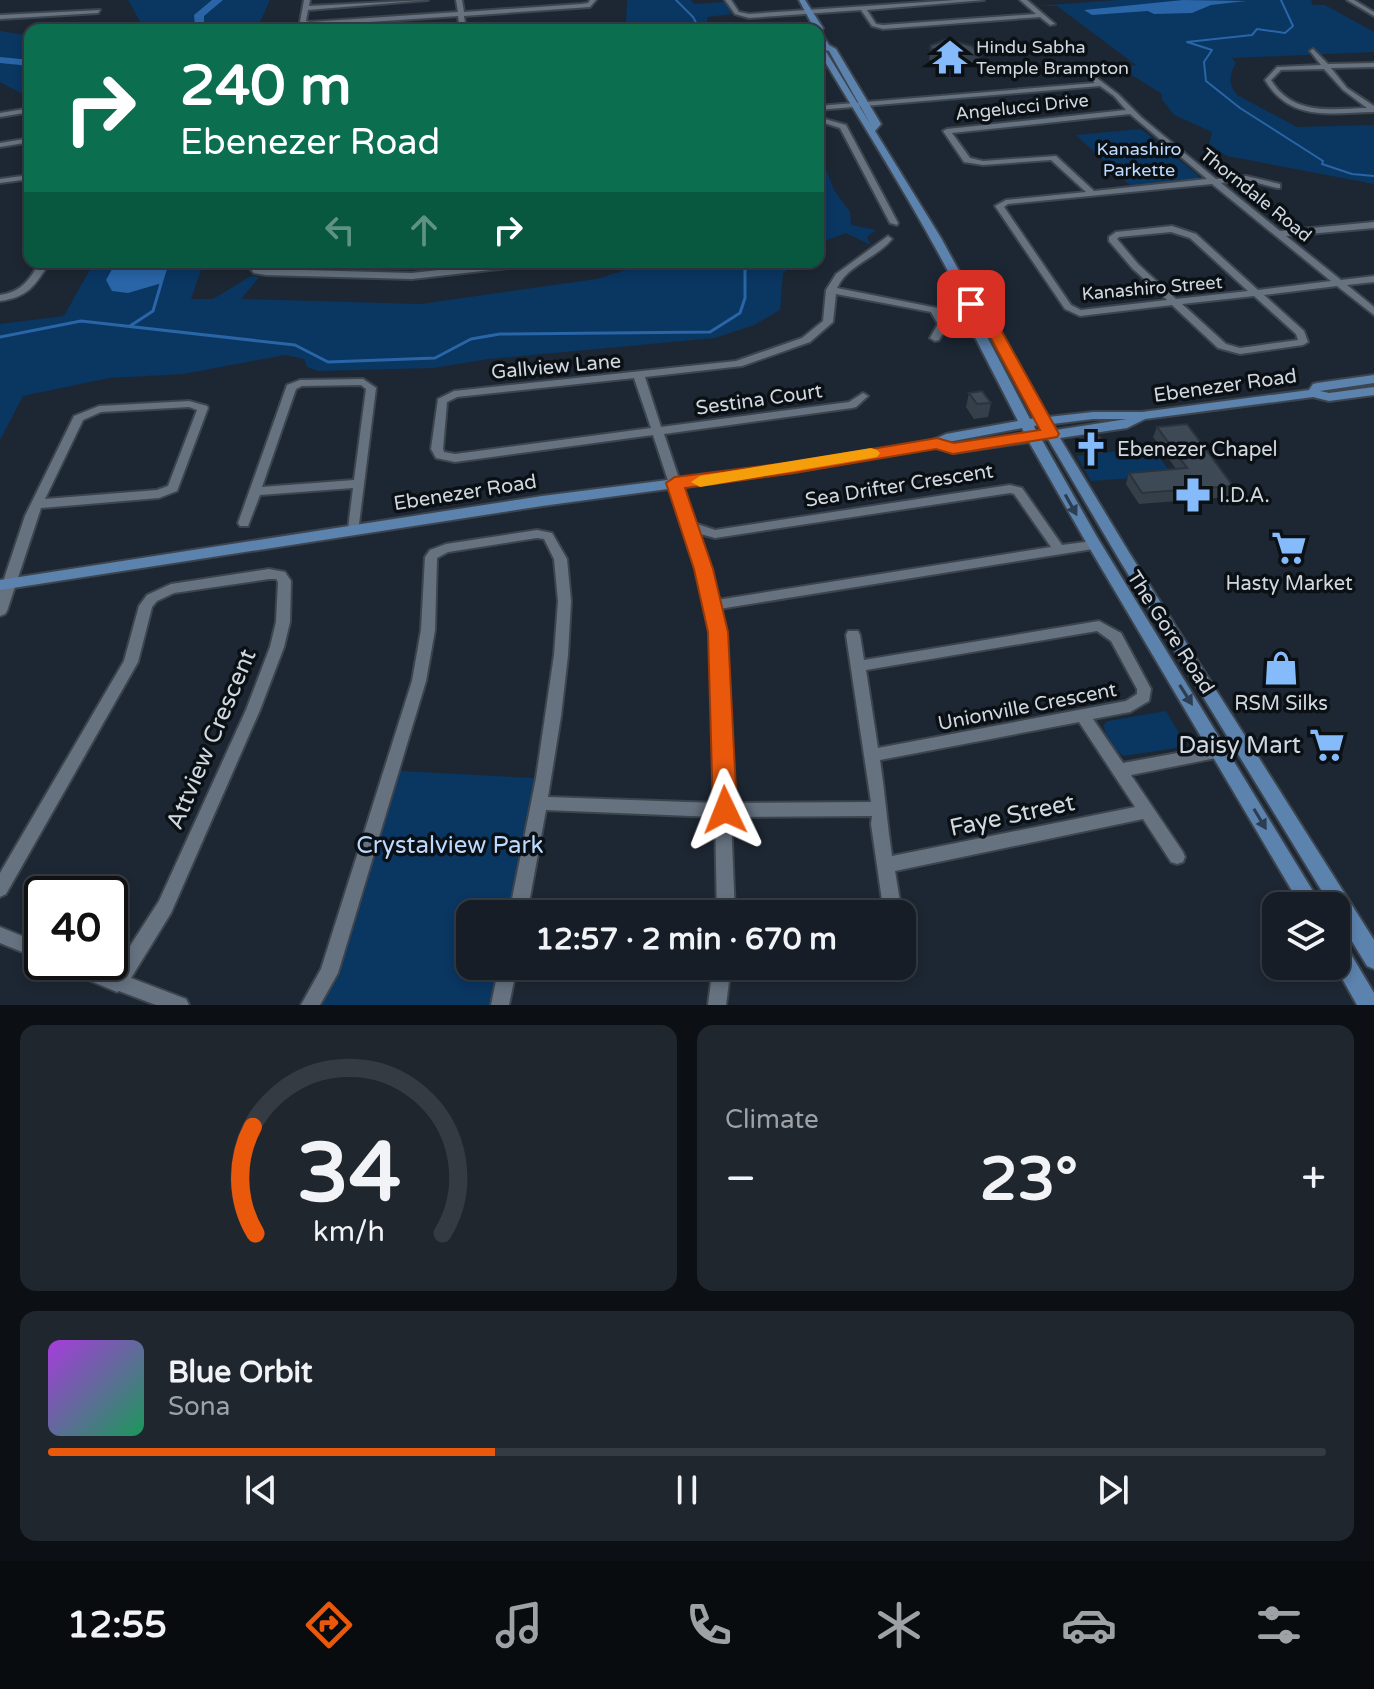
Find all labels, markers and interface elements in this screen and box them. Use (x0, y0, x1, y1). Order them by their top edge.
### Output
place label: Hindu Sabha Temple Brampton (976, 36, 1129, 79)
temple icon: Hindu Sabha Temple Brampton (931, 38, 969, 76)
text: 240 m (180, 53, 351, 120)
icon: right (48, 56, 152, 160)
street label: Angelucci Drive (954, 89, 1090, 125)
text: Ebenezer Road (180, 121, 440, 164)
park label: Kanashiro Parkette (1097, 138, 1182, 181)
street label: Thorndale Road (1196, 143, 1316, 247)
icon: left (318, 208, 362, 252)
icon: ahead (402, 208, 446, 252)
icon: right (486, 208, 530, 252)
pin (937, 270, 1005, 338)
street label: Kanashiro Street (1081, 271, 1223, 305)
icon: arrive (949, 282, 993, 326)
street label: Gallview Lane (490, 349, 622, 385)
street label: Ebenezer Road (1152, 364, 1298, 408)
street label: Sestina Court (694, 379, 824, 421)
church icon: Ebenezer Chapel (1072, 430, 1110, 468)
place label: Ebenezer Chapel (1117, 438, 1278, 462)
street label: Sea Drifter Crescent (803, 459, 995, 513)
street label: Ebenezer Road (392, 470, 538, 516)
pharmacy icon: I.D.A. (1174, 476, 1212, 514)
place label: I.D.A. (1219, 484, 1270, 508)
one-way arrow (1064, 493, 1077, 516)
supermarket icon: Hasty Market (1270, 529, 1308, 567)
street label: The Gore Road (1121, 566, 1219, 699)
place label: Hasty Market (1225, 572, 1353, 596)
street label: Attview Crescent (160, 645, 263, 834)
shop icon: RSM Silks (1262, 649, 1300, 687)
street label: Unionville Crescent (936, 678, 1119, 736)
one-way arrow (1178, 684, 1192, 706)
place label: RSM Silks (1234, 692, 1328, 716)
supermarket icon: Daisy Mart (1308, 726, 1346, 764)
place label: Daisy Mart (1178, 731, 1301, 760)
position arrow (683, 768, 767, 852)
street label: Faye Street (947, 788, 1077, 843)
one-way arrow (1253, 808, 1267, 830)
park label: Crystalview Park (356, 831, 544, 860)
speed limit sign: 40 (24, 876, 128, 980)
map controls (1262, 892, 1350, 980)
button: layers (1262, 892, 1350, 980)
text: 12:57 · 2 min · 670 m (535, 921, 837, 958)
text: Climate (725, 1104, 819, 1135)
text: 34 (296, 1124, 401, 1224)
text: 23° (980, 1144, 1078, 1216)
text: − (725, 1153, 756, 1206)
text: + (1301, 1153, 1326, 1206)
text: km/h (313, 1215, 384, 1249)
text: Blue Orbit (168, 1354, 313, 1391)
text: Sona (168, 1391, 230, 1422)
icon: previous (239, 1468, 283, 1512)
icon: pause (665, 1468, 709, 1512)
icon: next (1091, 1468, 1135, 1512)
icon: directions (301, 1597, 357, 1653)
icon: music (491, 1597, 547, 1653)
icon: phone (681, 1597, 737, 1653)
icon: climate (871, 1597, 927, 1653)
icon: car (1061, 1597, 1117, 1653)
icon: filters (1251, 1597, 1307, 1653)
text: 12:55 (67, 1604, 167, 1647)

